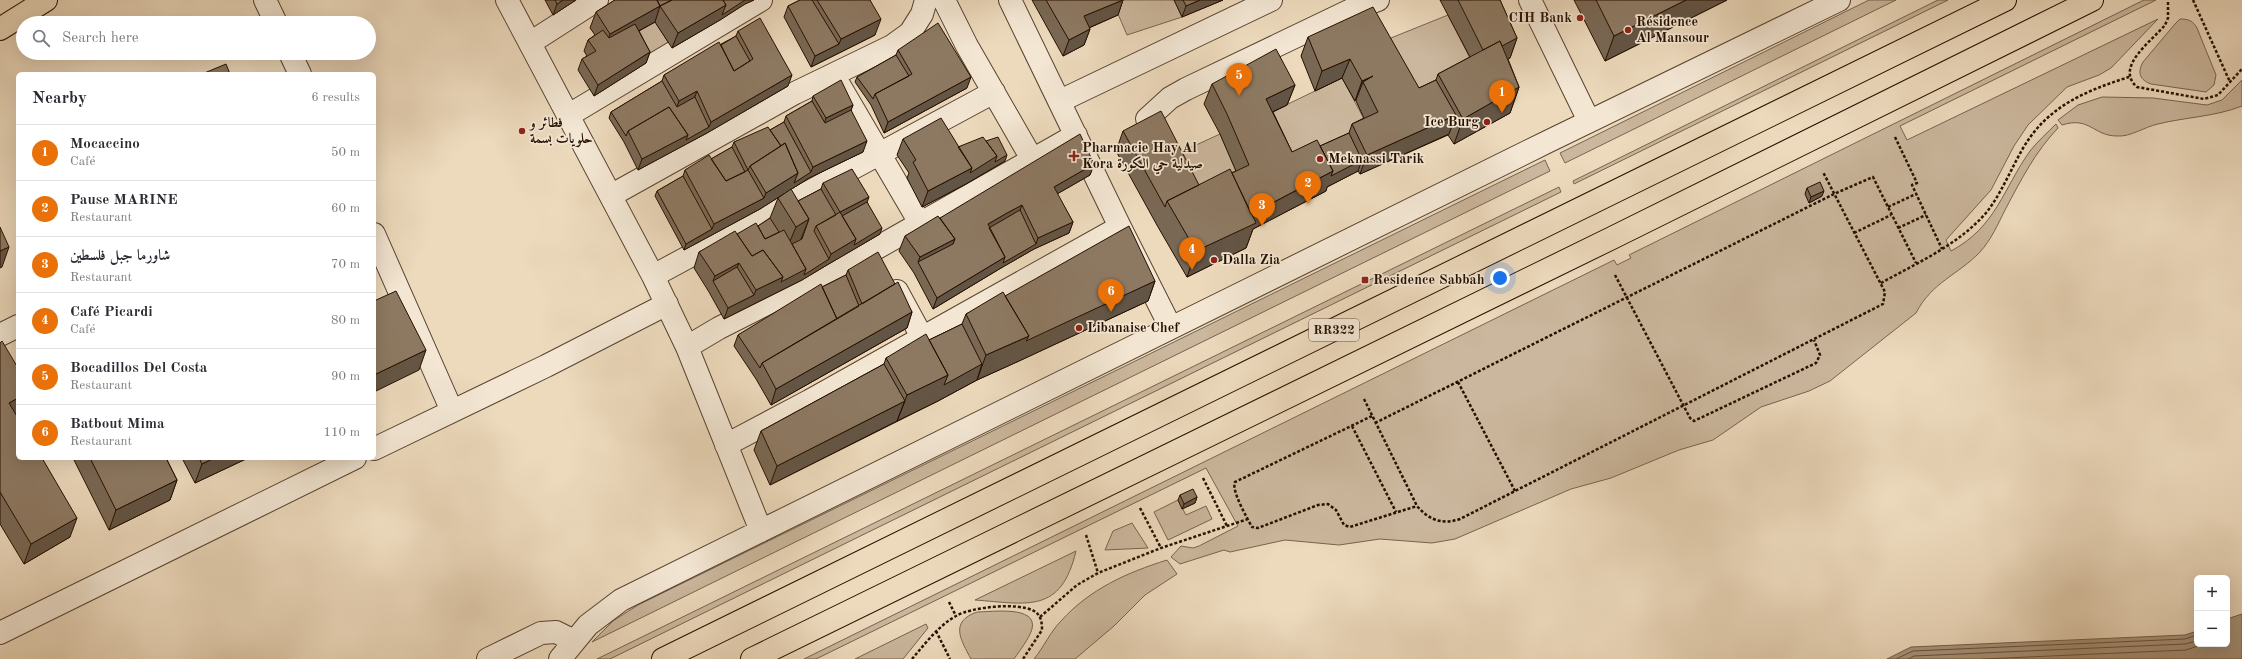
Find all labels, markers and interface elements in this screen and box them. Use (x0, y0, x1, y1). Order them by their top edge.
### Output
place label: CIH Bank (1508, 11, 1572, 25)
marker: CIH Bank (1575, 13, 1585, 23)
place label: Résidence Al Mansour (1636, 15, 1709, 45)
search box (16, 16, 376, 60)
marker: Résidence Al Mansour (1623, 25, 1633, 35)
icon: search (30, 27, 52, 49)
text: Search here (62, 31, 139, 46)
pin: 5 (1226, 63, 1252, 96)
pin: 1 (1489, 80, 1515, 113)
text: Nearby (32, 90, 87, 107)
text: 6 results (311, 91, 360, 104)
place label: Ice Burg (1424, 115, 1479, 129)
place label: فطائر و حلويات بسمة (528, 116, 593, 148)
marker: Ice Burg (1482, 117, 1492, 127)
marker: فطائر و حلويات بسمة (517, 126, 527, 136)
text: Mocaccino (70, 137, 140, 152)
place label: Pharmacie Hay Al Kora صيدلية حي الكورة (1082, 141, 1203, 175)
text: 1 (41, 146, 49, 159)
text: 50 m (331, 146, 360, 159)
marker: Pharmacie Hay Al Kora صيدلية حي الكورة (1069, 151, 1079, 161)
place label: Meknassi Tarik (1328, 152, 1425, 166)
marker: Meknassi Tarik (1315, 154, 1325, 164)
text: Café (70, 155, 95, 168)
pin: 2 (1295, 171, 1321, 204)
text: Pause MARINE (70, 193, 178, 208)
pin: 3 (1249, 193, 1275, 226)
text: 2 (41, 202, 49, 215)
text: 60 m (331, 202, 360, 215)
text: Restaurant (70, 211, 132, 224)
pin: 4 (1179, 237, 1205, 270)
text: شاورما جبل فلسطين (70, 249, 170, 264)
place label: Dalla Zia (1222, 253, 1280, 267)
marker: Dalla Zia (1209, 255, 1219, 265)
text: 3 (41, 258, 49, 271)
text: 70 m (331, 258, 360, 271)
your location (1490, 268, 1510, 288)
text: Restaurant (70, 271, 132, 284)
place label: Residence Sabbah (1373, 273, 1485, 287)
marker: Residence Sabbah (1360, 275, 1370, 285)
pin: 6 (1098, 279, 1124, 312)
text: Café Picardi (70, 305, 153, 320)
text: 4 (41, 314, 49, 327)
text: 80 m (331, 314, 360, 327)
road number: RR322 (1309, 319, 1359, 341)
place label: Libanaise Chef (1087, 321, 1180, 335)
text: Café (70, 323, 95, 336)
marker: Libanaise Chef (1074, 323, 1084, 333)
text: Bocadillos Del Costa (70, 361, 208, 376)
text: 5 (41, 370, 49, 383)
text: 90 m (331, 370, 360, 383)
text: Restaurant (70, 379, 132, 392)
text: Batbout Mima (70, 417, 165, 432)
text: 6 (41, 426, 49, 439)
text: 110 m (323, 426, 360, 439)
text: Restaurant (70, 435, 132, 448)
map controls (2194, 575, 2230, 647)
button: + (2194, 575, 2230, 611)
button: − (2194, 611, 2230, 647)

